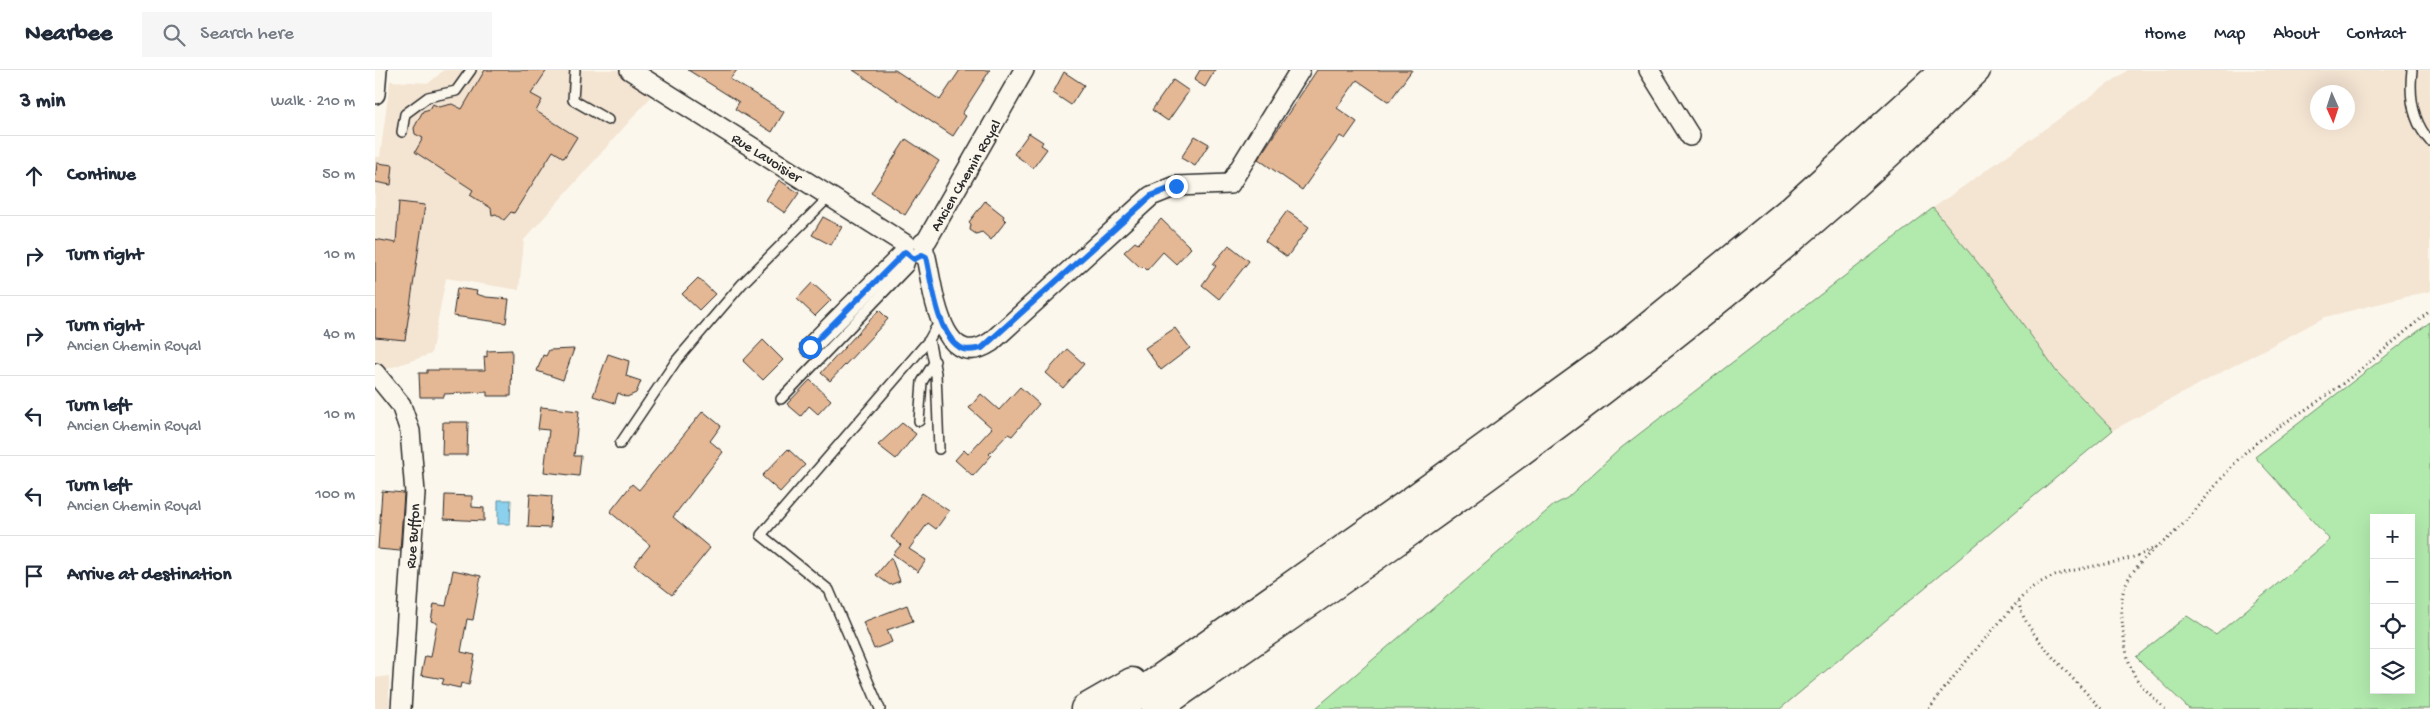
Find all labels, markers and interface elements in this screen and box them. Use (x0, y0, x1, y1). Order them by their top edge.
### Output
search box (142, 12, 492, 57)
text: Nearbee (25, 20, 112, 49)
icon: search (160, 21, 188, 49)
text: Search here (200, 23, 294, 46)
text: Home (2144, 24, 2186, 45)
text: Map (2214, 24, 2245, 45)
text: About (2273, 24, 2319, 45)
text: Contact (2347, 24, 2405, 45)
north arrow (2310, 85, 2355, 130)
text: 3 min (20, 90, 65, 115)
text: Walk · 210 m (271, 93, 355, 112)
street label: Ancien Chemin Royal (927, 117, 1006, 235)
street label: Rue Lavoisier (727, 130, 806, 188)
icon: ahead (20, 162, 48, 190)
text: Continue (67, 164, 136, 187)
text: 50 m (322, 166, 355, 185)
route end (1165, 175, 1188, 198)
icon: right (20, 242, 48, 270)
text: Turn right (67, 244, 143, 267)
text: 10 m (324, 246, 355, 265)
text: Turn right (67, 315, 143, 338)
icon: right (20, 322, 48, 350)
text: 40 m (323, 326, 355, 345)
route start (799, 336, 822, 359)
text: Ancien Chemin Royal (67, 338, 201, 357)
text: Turn left (67, 395, 131, 418)
icon: left (20, 402, 48, 430)
text: 10 m (324, 406, 355, 425)
text: Ancien Chemin Royal (67, 418, 201, 437)
text: Turn left (67, 475, 131, 498)
icon: left (20, 482, 48, 510)
text: 100 m (315, 486, 355, 505)
text: Ancien Chemin Royal (67, 498, 201, 517)
street label: Rue Buffon (403, 503, 425, 569)
map controls (2370, 514, 2415, 694)
button: + (2370, 514, 2415, 559)
button: − (2370, 559, 2415, 604)
icon: arrive (20, 562, 48, 590)
text: Arrive at destination (67, 564, 231, 587)
button: locate (2370, 604, 2415, 649)
button: layers (2370, 649, 2415, 694)

